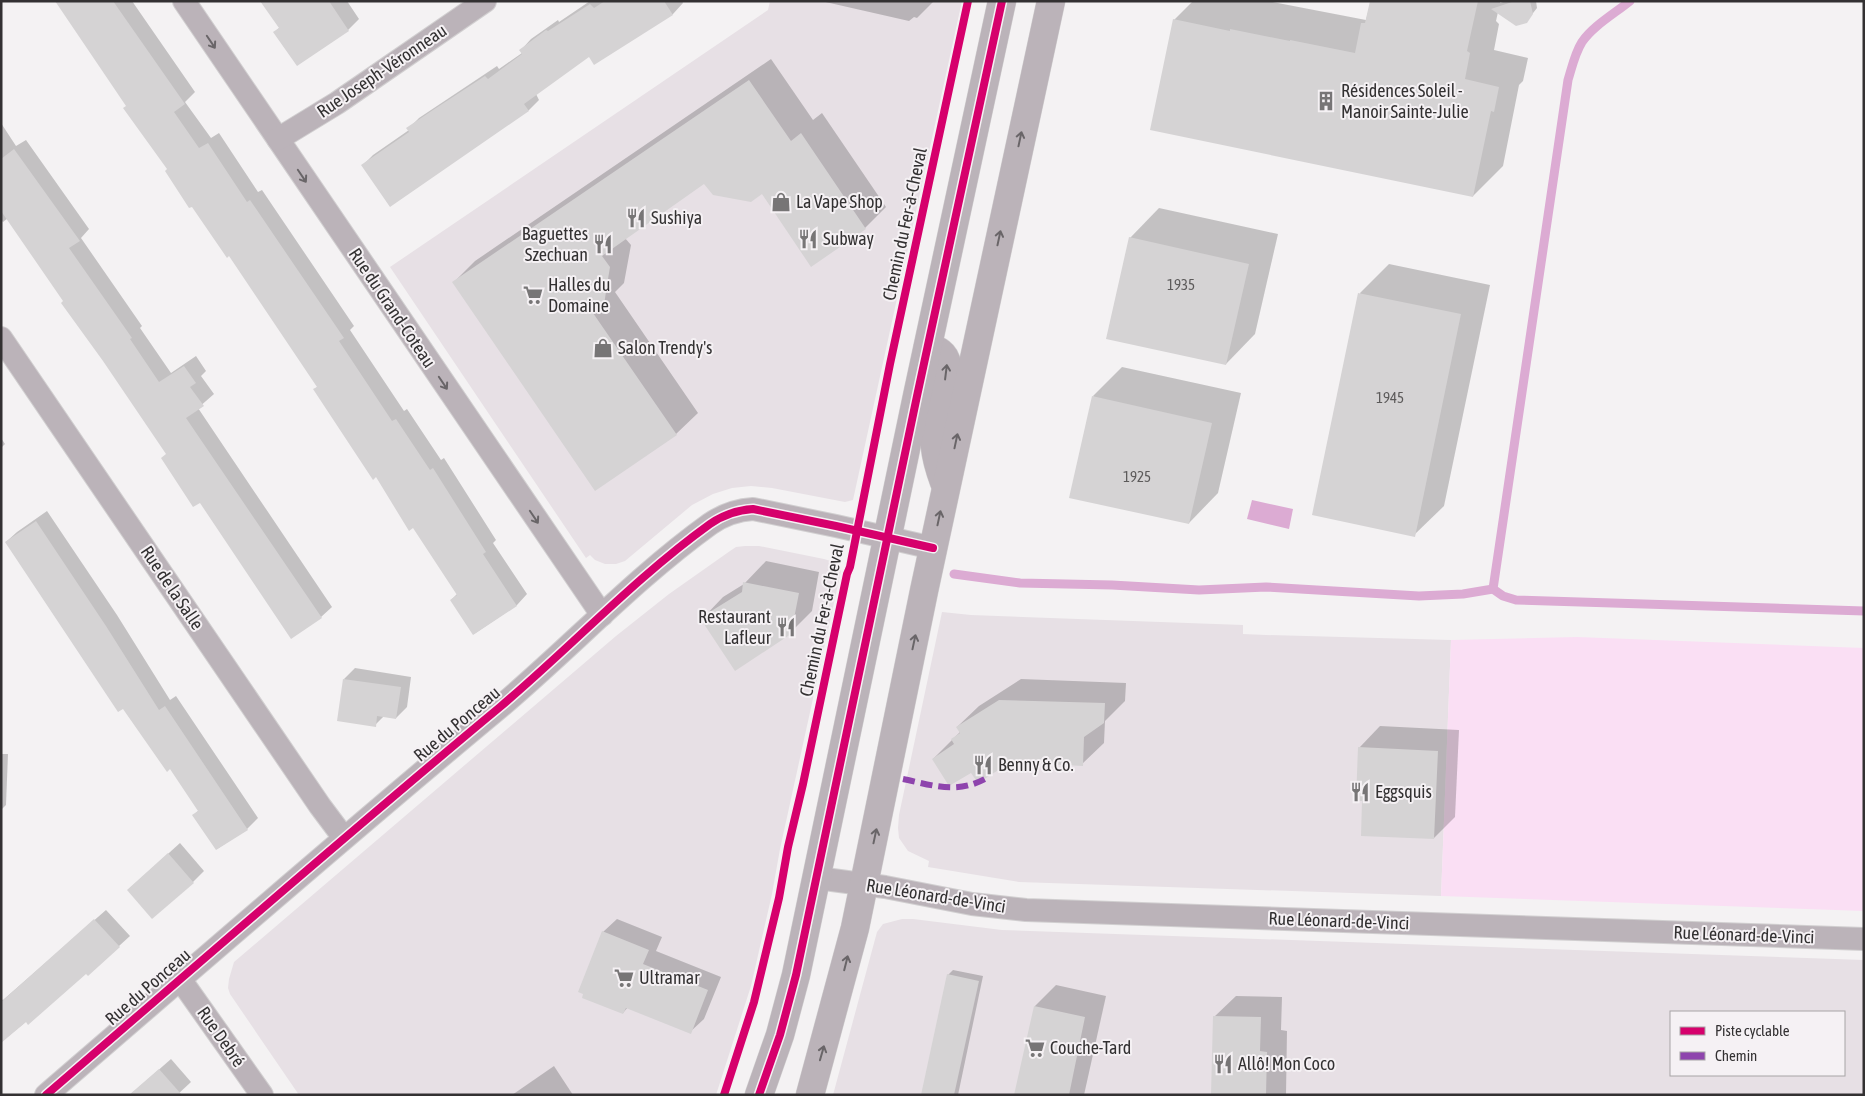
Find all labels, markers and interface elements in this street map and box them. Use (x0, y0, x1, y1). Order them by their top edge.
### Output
street label: Rue Joseph-Véronneau (313, 19, 451, 122)
one-way arrow (206, 34, 216, 48)
place label: Résidences Soleil - Manoir Sainte-Julie (1341, 80, 1469, 122)
building icon: Résidences Soleil - Manoir Sainte-Julie (1315, 90, 1337, 112)
one-way arrow (1016, 131, 1025, 147)
street label: Chemin du Fer-à-Cheval (878, 145, 931, 302)
one-way arrow (297, 169, 308, 183)
shop icon: La Vape Shop (770, 191, 792, 213)
place label: La Vape Shop (796, 191, 883, 212)
restaurant icon: Sushiya (625, 207, 647, 229)
place label: Sushiya (651, 207, 702, 228)
place label: Baguettes Szechuan (522, 223, 588, 265)
restaurant icon: Subway (797, 228, 819, 250)
place label: Subway (823, 228, 874, 249)
one-way arrow (995, 231, 1004, 247)
restaurant icon: Baguettes Szechuan (592, 233, 614, 255)
street label: Rue du Grand-Coteau (345, 244, 440, 371)
place label: Halles du Domaine (548, 274, 610, 316)
house number: 1935 (1167, 276, 1195, 293)
supermarket icon: Halles du Domaine (522, 284, 544, 306)
shop icon: Salon Trendy's (592, 337, 614, 359)
place label: Salon Trendy's (618, 337, 712, 358)
one-way arrow (941, 364, 951, 380)
one-way arrow (438, 375, 448, 389)
house number: 1945 (1376, 389, 1404, 406)
one-way arrow (952, 433, 961, 449)
house number: 1925 (1123, 468, 1151, 485)
one-way arrow (529, 510, 539, 524)
one-way arrow (935, 511, 945, 527)
street label: Chemin du Fer-à-Cheval (795, 541, 848, 698)
street label: Rue de la Salle (137, 542, 208, 634)
place label: Restaurant Lafleur (698, 606, 772, 648)
restaurant icon: Restaurant Lafleur (775, 616, 797, 638)
one-way arrow (909, 634, 919, 650)
street label: Rue du Ponceau (409, 682, 504, 766)
restaurant icon: Benny & Co. (972, 754, 994, 776)
place label: Benny & Co. (998, 754, 1074, 775)
restaurant icon: Eggsquis (1349, 781, 1371, 803)
place label: Eggsquis (1375, 781, 1432, 802)
one-way arrow (870, 828, 880, 844)
street label: Rue Léonard-de-Vinci (865, 874, 1007, 917)
street label: Rue Léonard-de-Vinci (1268, 908, 1410, 933)
street label: Rue Léonard-de-Vinci (1673, 922, 1815, 947)
street label: Rue du Ponceau (101, 944, 194, 1029)
one-way arrow (842, 956, 851, 972)
supermarket icon: Ultramar (613, 967, 635, 989)
place label: Ultramar (639, 967, 700, 988)
street label: Rue Debré (193, 1003, 250, 1071)
legend (1670, 1011, 1845, 1076)
text: Piste cyclable (1715, 1022, 1790, 1039)
supermarket icon: Couche-Tard (1024, 1037, 1046, 1059)
place label: Couche-Tard (1050, 1037, 1131, 1058)
one-way arrow (818, 1045, 827, 1061)
text: Chemin (1715, 1047, 1757, 1064)
restaurant icon: Allô! Mon Coco (1212, 1053, 1234, 1075)
place label: Allô! Mon Coco (1238, 1053, 1335, 1074)

